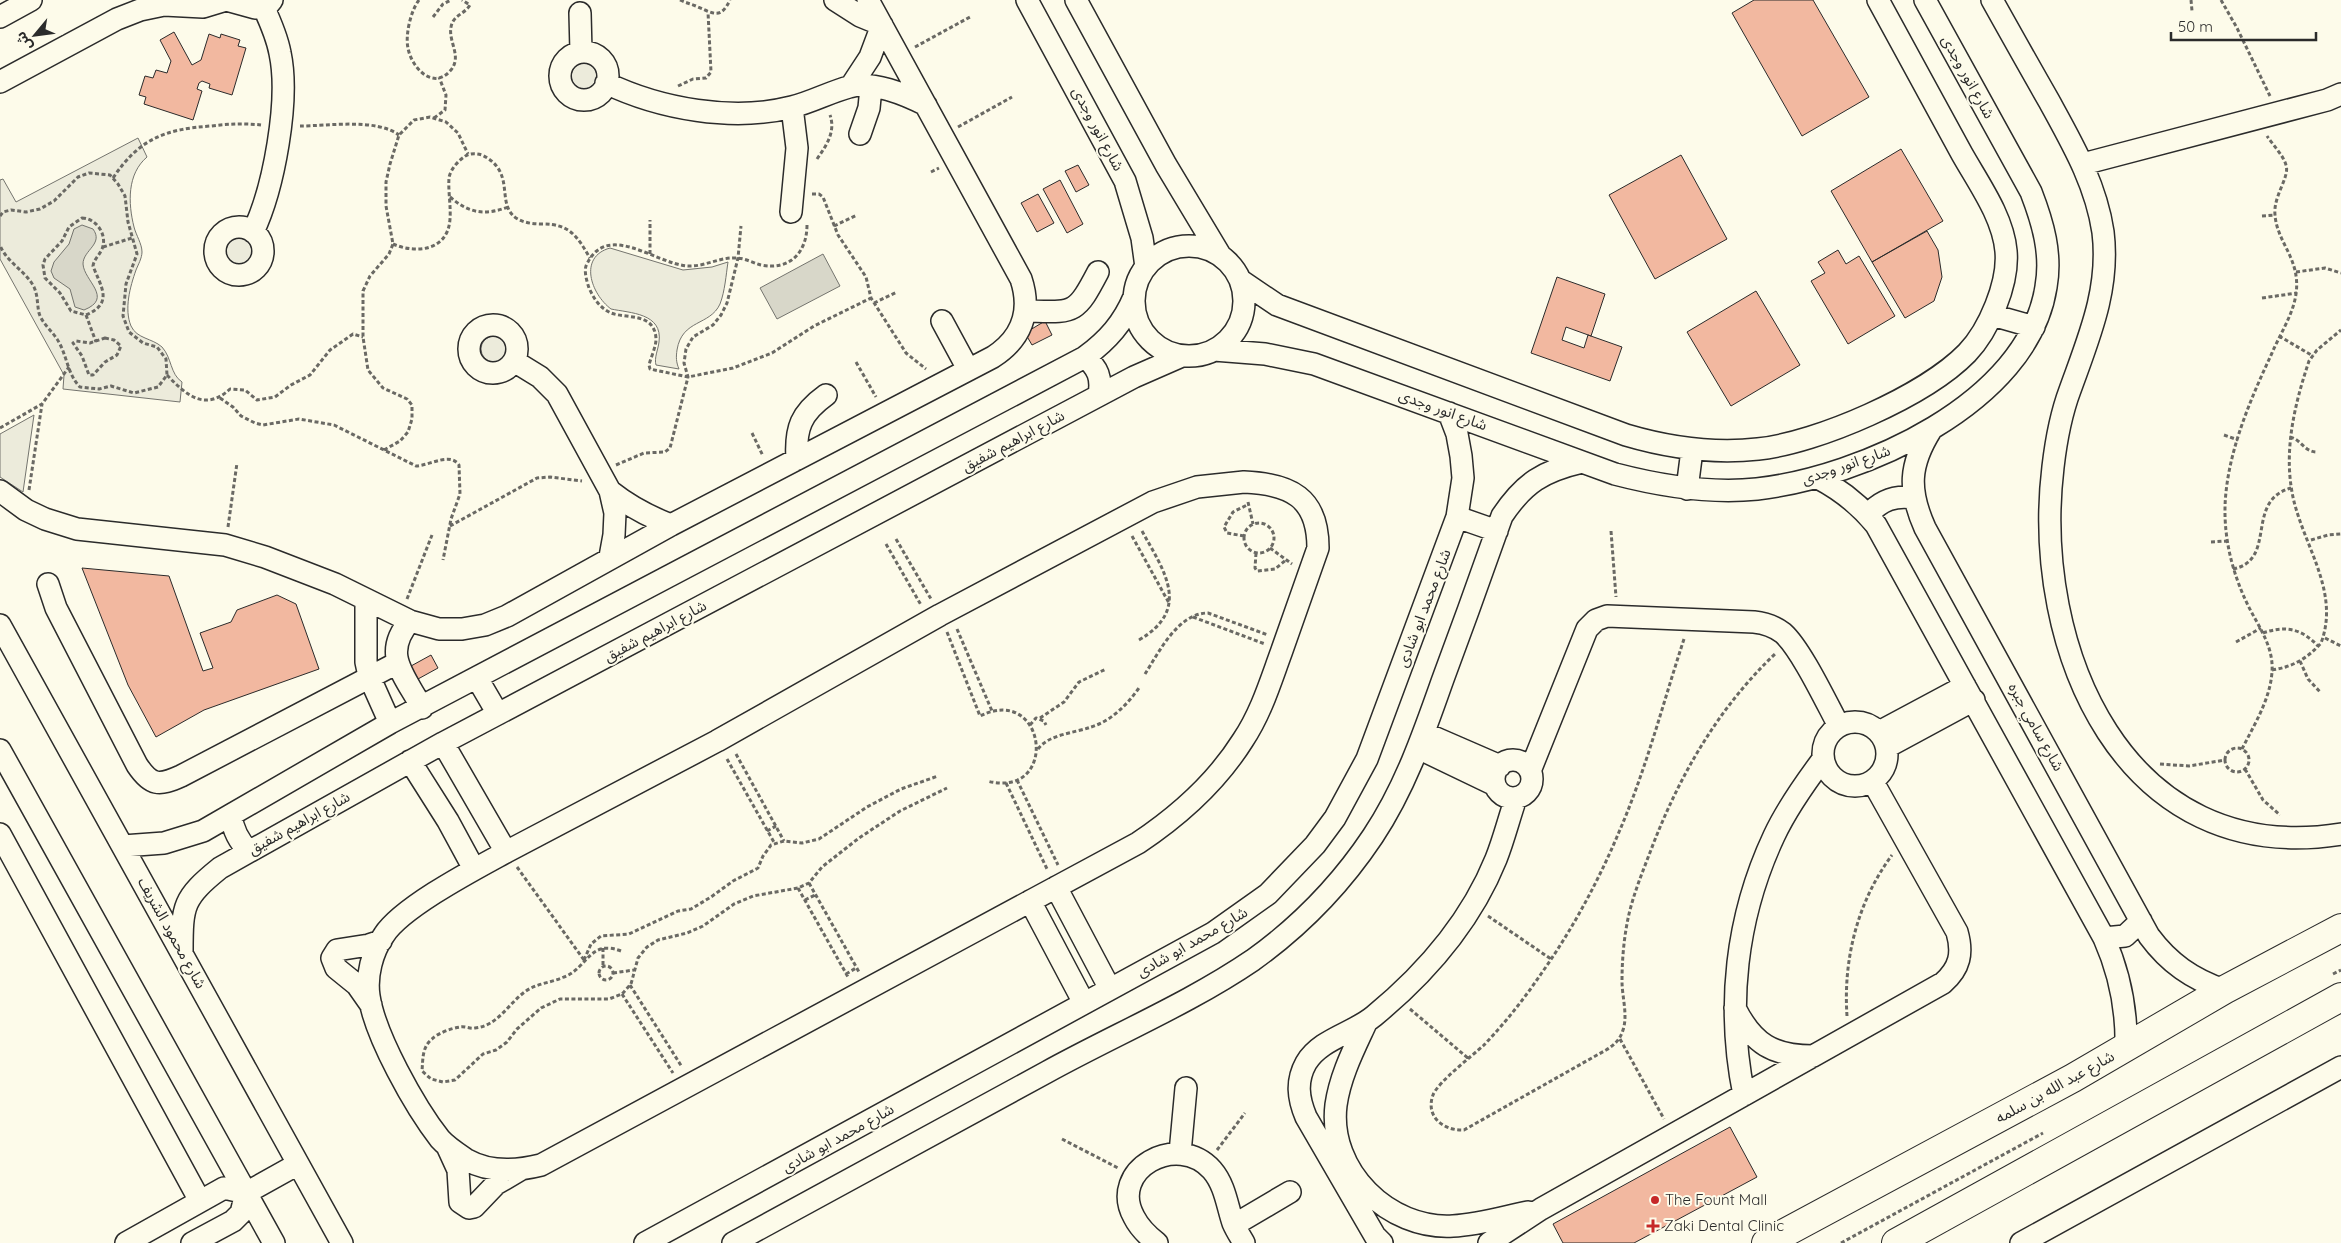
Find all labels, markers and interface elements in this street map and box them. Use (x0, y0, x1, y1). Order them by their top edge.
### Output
north arrow (10, 10, 60, 60)
scale bar (2171, 10, 2316, 42)
text: 50 m (2178, 17, 2213, 36)
text: ش (11, 29, 36, 54)
street label: شارع انور وجدى (1935, 32, 1999, 123)
street label: شارع انور وجدى (1066, 83, 1129, 176)
street label: شارع انور وجدى (1395, 385, 1490, 437)
street label: شارع ابراهيم شفيق (958, 405, 1069, 478)
street label: شارع انور وجدى (1799, 440, 1894, 491)
street label: شارع محمد ابو شادى (1392, 546, 1458, 671)
street label: شارع ابراهيم شفيق (600, 595, 711, 668)
street label: شارع سامي جبره (2002, 679, 2069, 776)
street label: شارع ابراهيم شفيق (244, 787, 355, 861)
street label: شارع محمود الشريف (131, 874, 211, 993)
street label: شارع محمد ابو شادى (1133, 902, 1252, 984)
street label: شارع عبد الله بن سلمه (1992, 1046, 2119, 1130)
street label: شارع محمد ابو شادى (779, 1099, 899, 1179)
place label: The Fount Mall (1665, 1190, 1767, 1209)
marker: The Fount Mall (1649, 1194, 1661, 1206)
place label: Zaki Dental Clinic (1664, 1216, 1784, 1235)
marker: Zaki Dental Clinic (1646, 1219, 1660, 1233)

